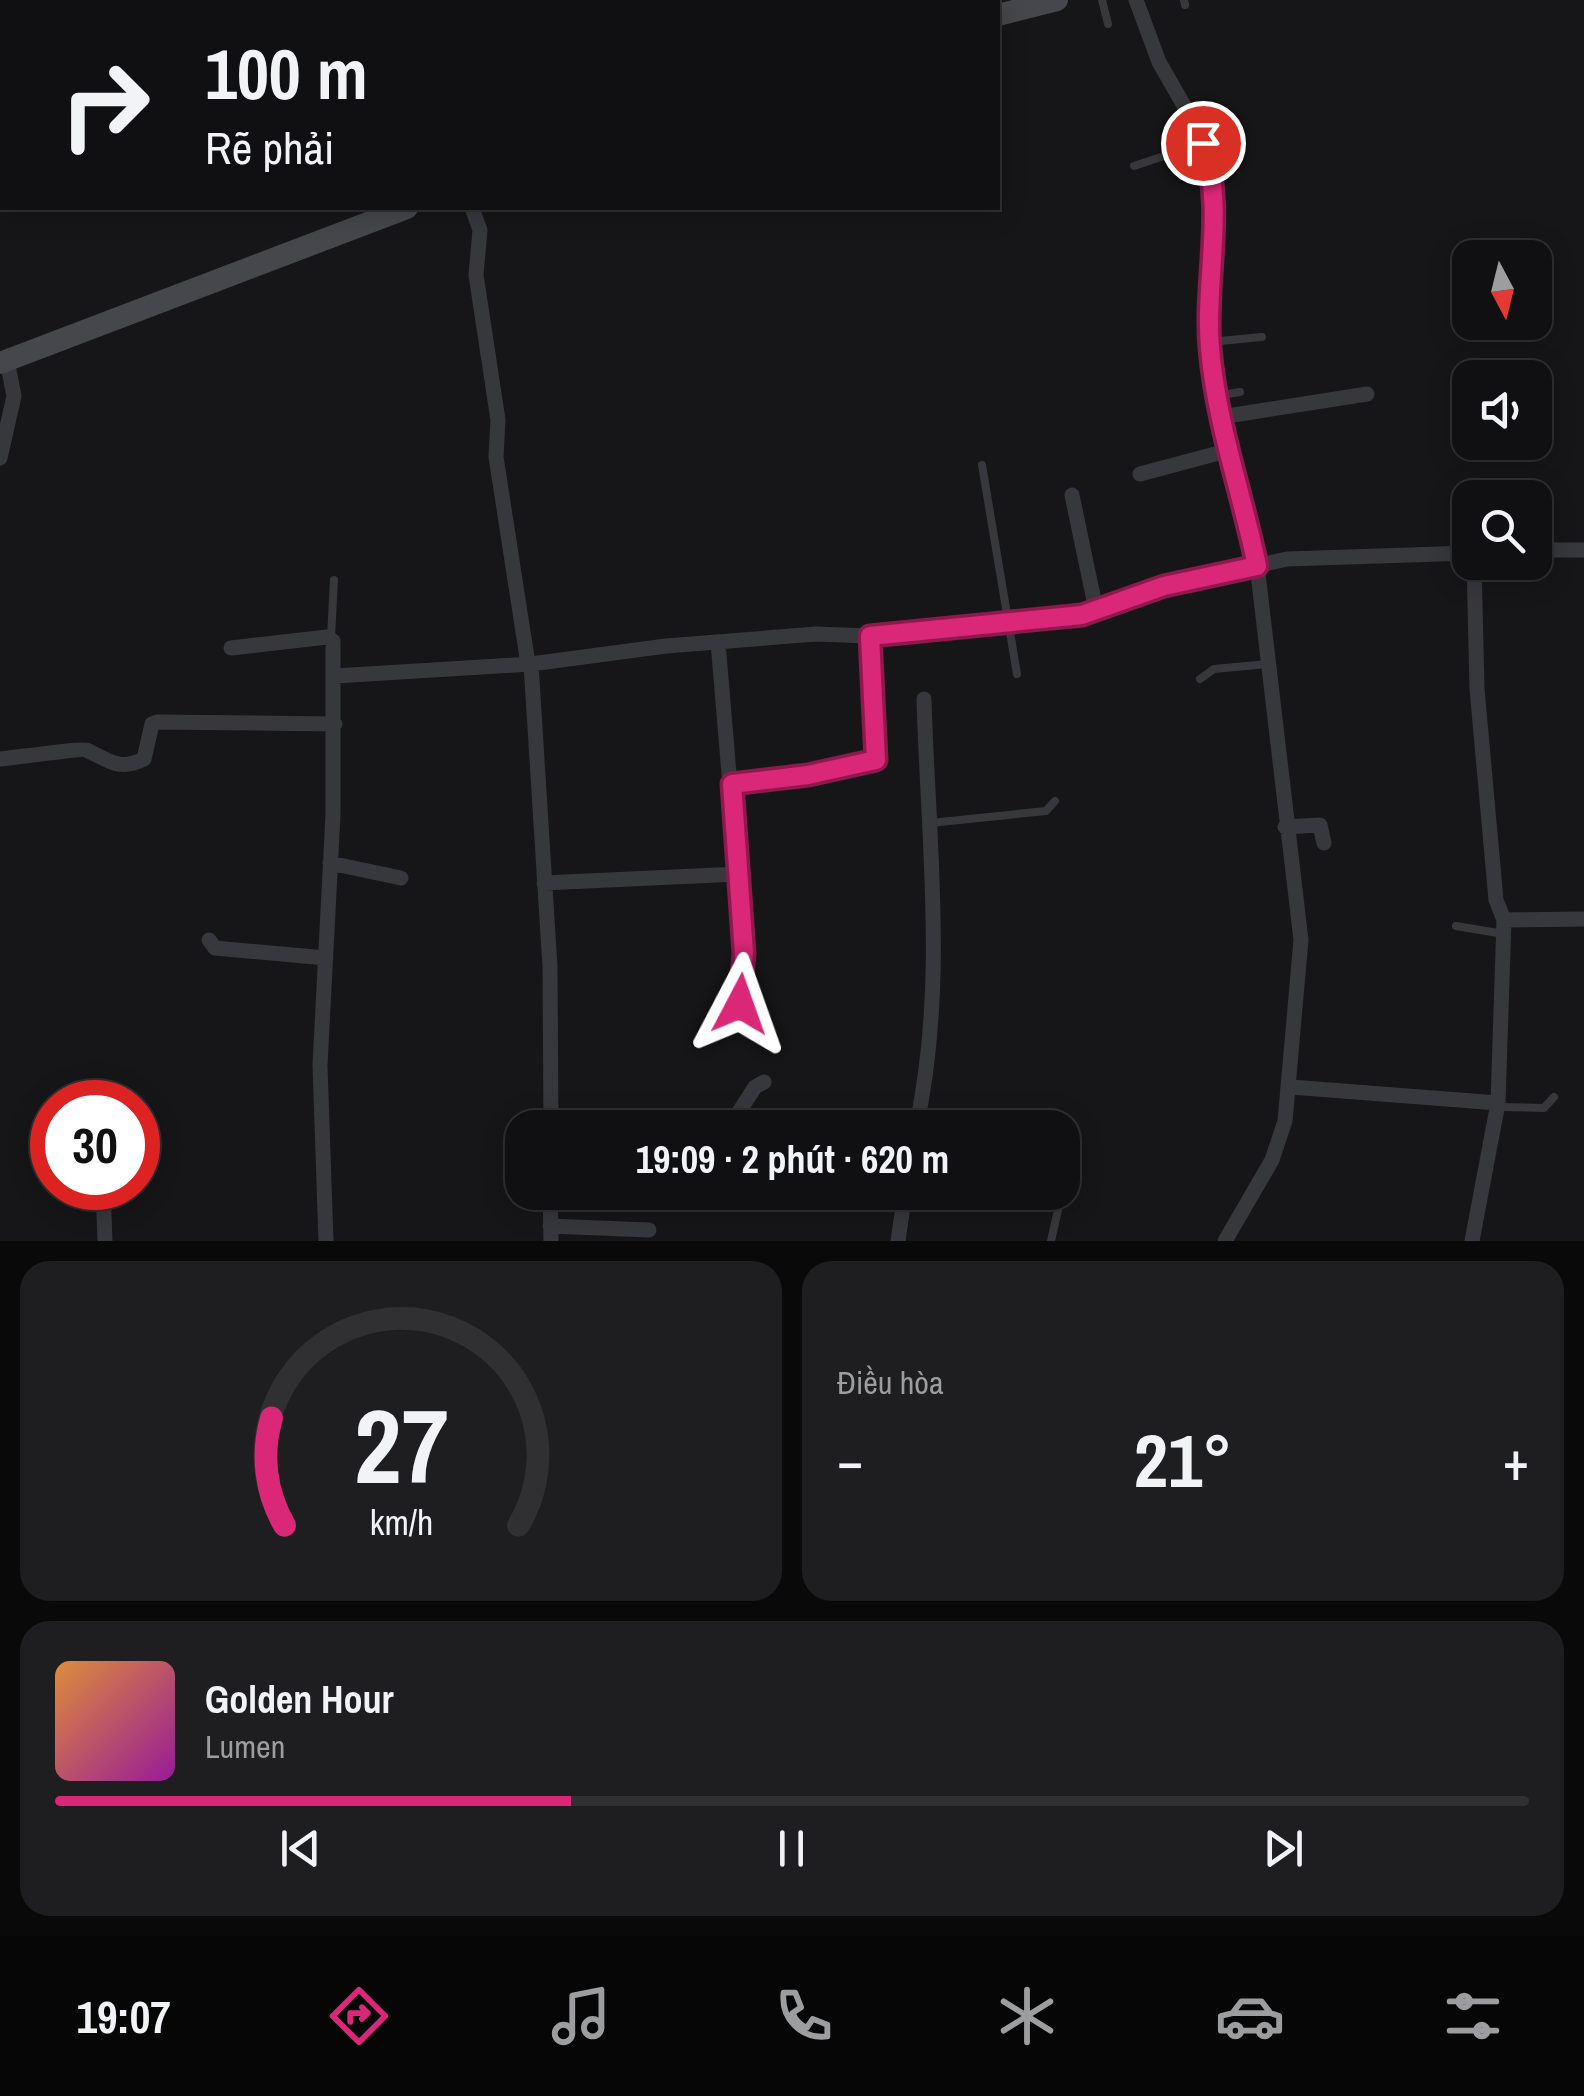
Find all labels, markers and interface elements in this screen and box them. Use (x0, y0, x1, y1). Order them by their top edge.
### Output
text: 100 m (205, 27, 368, 121)
icon: right (40, 40, 170, 170)
pin (1161, 101, 1246, 186)
icon: arrive (1176, 116, 1231, 171)
text: Rẽ phải (205, 117, 334, 178)
north arrow (1452, 240, 1552, 340)
map controls (1452, 240, 1552, 580)
button: sound (1452, 360, 1552, 460)
button: search (1452, 480, 1552, 580)
position arrow (688, 952, 792, 1056)
speed limit sign: 30 (30, 1080, 160, 1210)
text: 19:09 · 2 phút · 620 m (636, 1134, 949, 1185)
text: Điều hòa (837, 1361, 944, 1404)
text: 27 (354, 1375, 448, 1515)
text: 21° (1134, 1409, 1232, 1510)
text: − (837, 1423, 863, 1497)
text: + (1503, 1423, 1529, 1497)
text: km/h (369, 1498, 433, 1546)
text: Golden Hour (205, 1674, 394, 1725)
text: Lumen (205, 1725, 285, 1768)
icon: previous (273, 1821, 328, 1876)
icon: pause (764, 1821, 819, 1876)
icon: next (1256, 1821, 1311, 1876)
icon: directions (324, 1981, 394, 2051)
icon: music (546, 1981, 616, 2051)
icon: phone (769, 1981, 839, 2051)
icon: climate (992, 1981, 1062, 2051)
icon: car (1215, 1981, 1285, 2051)
icon: filters (1438, 1981, 1508, 2051)
text: 19:07 (76, 1986, 171, 2047)

